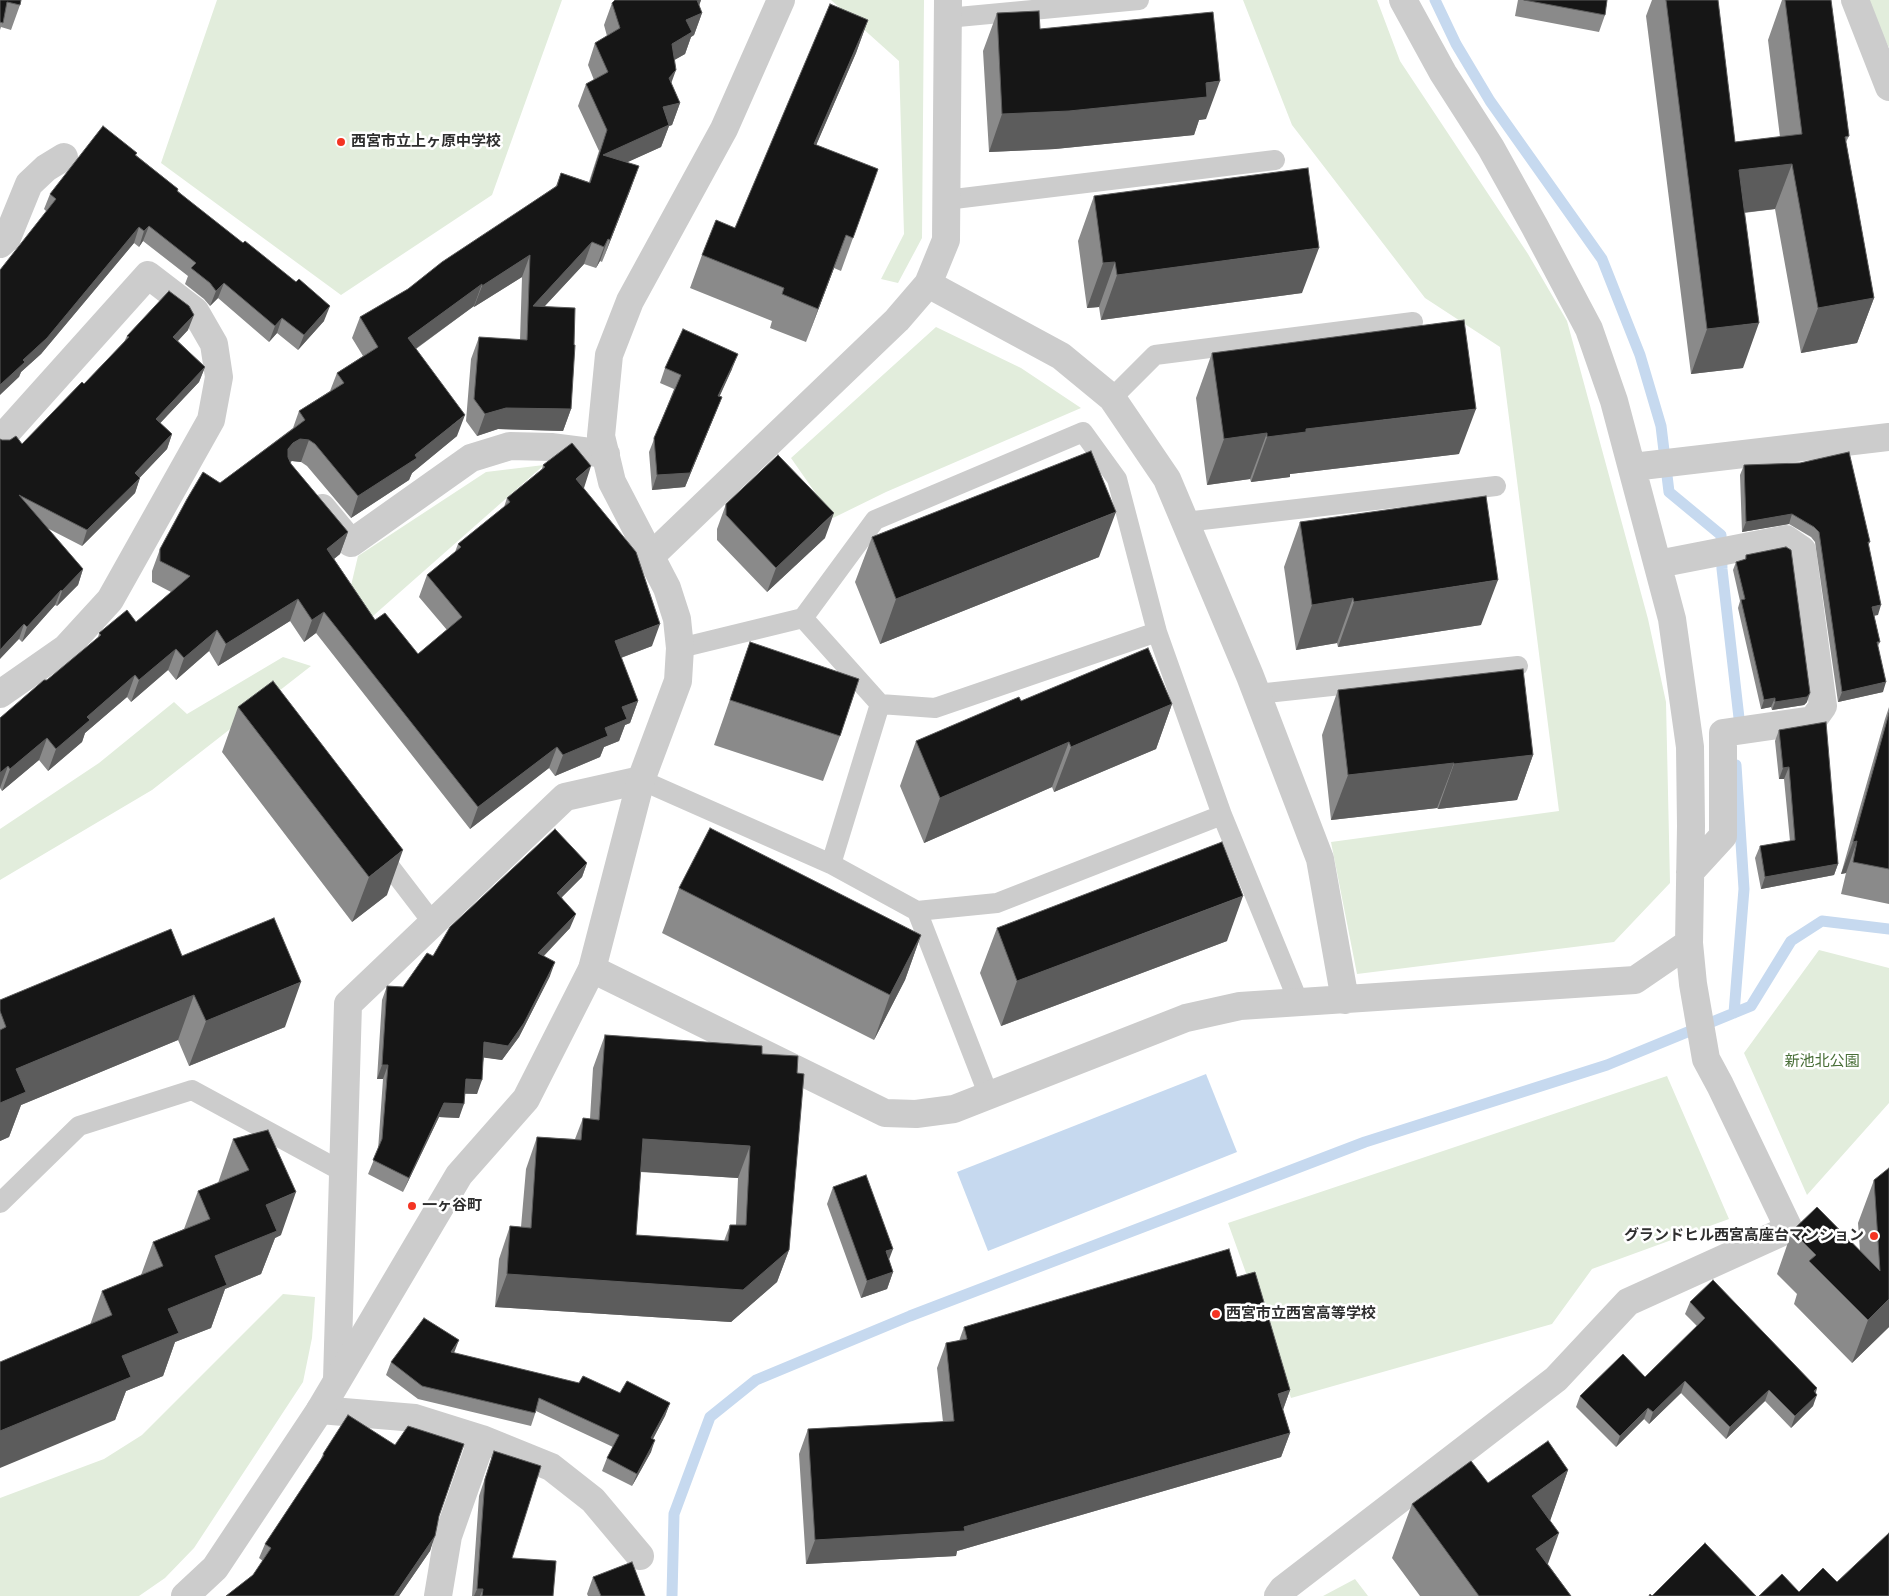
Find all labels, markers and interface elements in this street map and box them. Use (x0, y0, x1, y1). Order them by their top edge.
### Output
place label: 西宮市立上ヶ原中学校 (351, 133, 501, 151)
marker: 西宮市立上ヶ原中学校 (335, 136, 347, 148)
park label: 新池北公園 (1785, 1053, 1859, 1071)
place label: 一ヶ谷町 (422, 1197, 482, 1215)
marker: 一ヶ谷町 (406, 1200, 418, 1212)
place label: グランドヒル西宮高座台マンション (1624, 1227, 1864, 1245)
marker: グランドヒル西宮高座台マンション (1868, 1230, 1880, 1242)
place label: 西宮市立西宮高等学校 (1226, 1305, 1376, 1323)
marker: 西宮市立西宮高等学校 (1210, 1308, 1222, 1320)

